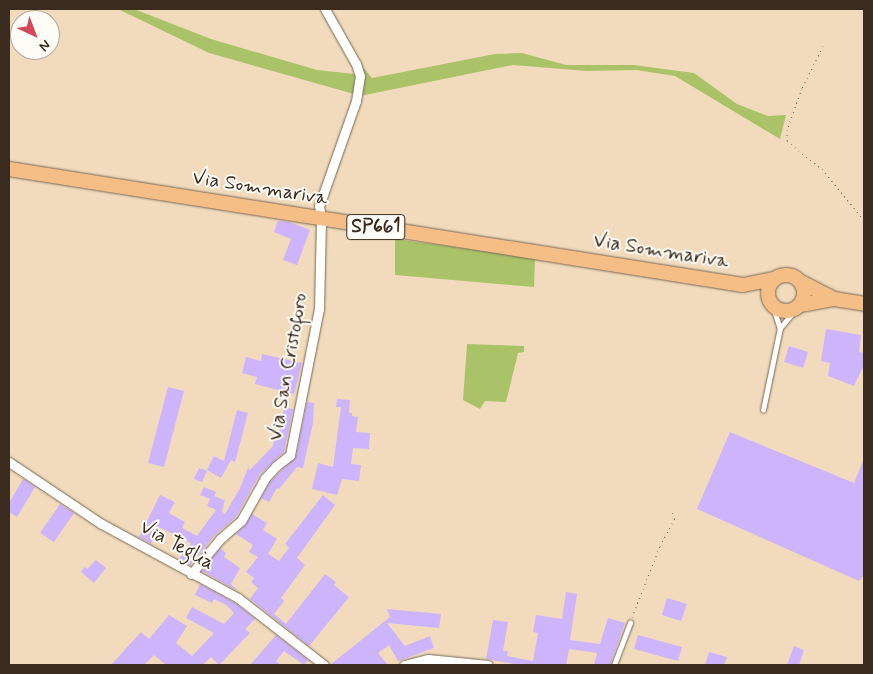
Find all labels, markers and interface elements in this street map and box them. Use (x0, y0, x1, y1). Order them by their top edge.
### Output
north arrow (10, 10, 60, 60)
text: N (35, 35, 54, 55)
street label: Via Sommariva (192, 166, 328, 210)
road number: SP661 (346, 210, 406, 243)
street label: Via Sommariva (593, 229, 729, 273)
street label: Via San Cristoforo (263, 291, 313, 443)
street label: Via Teglia (135, 515, 219, 575)

